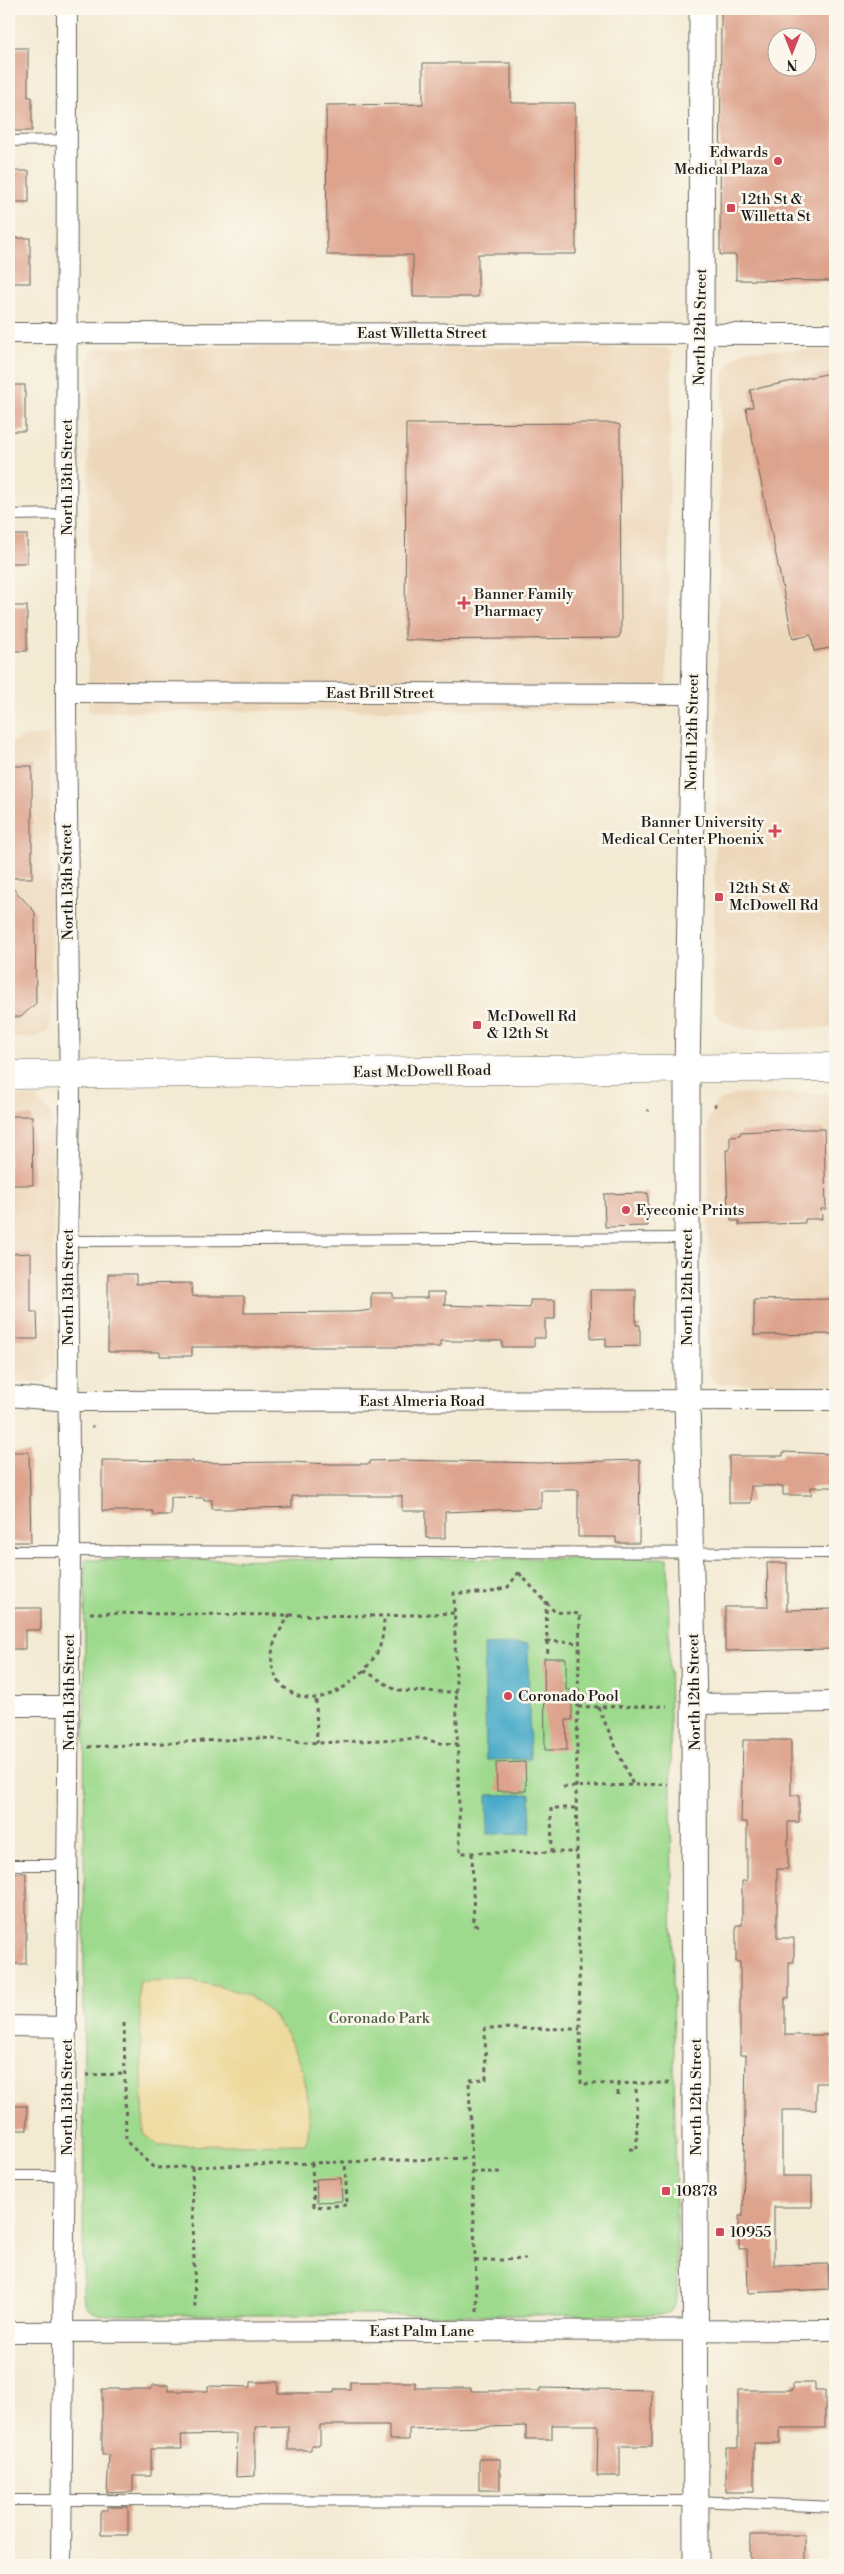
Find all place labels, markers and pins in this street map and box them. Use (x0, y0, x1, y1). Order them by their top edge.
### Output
place label: Edwards Medical Plaza (674, 143, 768, 179)
marker: Edwards Medical Plaza (772, 155, 784, 167)
place label: 12th St & Willetta St (740, 190, 812, 226)
marker: 12th St & Willetta St (725, 202, 737, 214)
place label: Banner Family Pharmacy (473, 585, 574, 621)
marker: Banner Family Pharmacy (458, 597, 470, 609)
place label: Banner University Medical Center Phoenix (601, 813, 765, 849)
marker: Banner University Medical Center Phoenix (768, 824, 782, 838)
place label: 12th St & McDowell Rd (729, 879, 819, 915)
marker: 12th St & McDowell Rd (713, 891, 725, 903)
place label: McDowell Rd & 12th St (487, 1007, 577, 1043)
marker: McDowell Rd & 12th St (471, 1019, 483, 1031)
place label: Eyeconic Prints (636, 1201, 744, 1220)
marker: Eyeconic Prints (620, 1204, 632, 1216)
place label: Coronado Pool (518, 1687, 619, 1706)
marker: Coronado Pool (502, 1690, 514, 1702)
place label: 10878 (676, 2182, 717, 2201)
marker: 10878 (660, 2185, 672, 2197)
place label: 10955 (730, 2223, 772, 2242)
marker: 10955 (714, 2226, 726, 2238)

